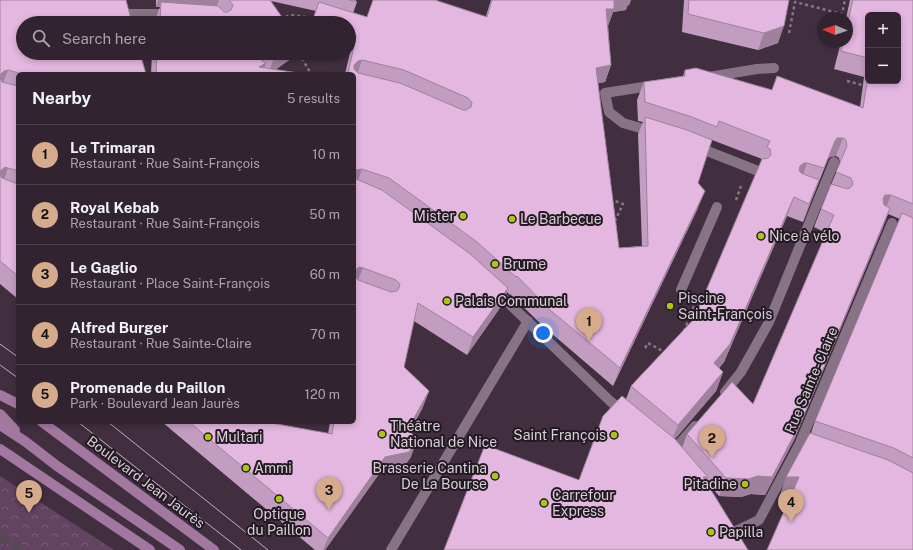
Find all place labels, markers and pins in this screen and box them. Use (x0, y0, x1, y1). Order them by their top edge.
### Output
place label: Mister (414, 208, 455, 224)
marker: Mister (458, 211, 468, 221)
place label: Le Barbecue (520, 211, 602, 227)
marker: Le Barbecue (507, 214, 517, 224)
place label: Nice à vélo (769, 228, 840, 244)
marker: Nice à vélo (756, 231, 766, 241)
place label: Brume (503, 256, 546, 272)
marker: Brume (490, 259, 500, 269)
place label: Piscine Saint-François (678, 290, 772, 322)
place label: Palais Communal (455, 293, 567, 309)
marker: Palais Communal (442, 296, 452, 306)
marker: Piscine Saint-François (665, 301, 675, 311)
pin: 1 (576, 308, 602, 341)
place label: Théâtre National de Nice (390, 418, 497, 450)
pin: 2 (699, 425, 725, 458)
place label: Saint François (513, 427, 606, 443)
place label: Multari (216, 429, 262, 445)
marker: Théâtre National de Nice (377, 429, 387, 439)
marker: Saint François (609, 430, 619, 440)
marker: Multari (203, 432, 213, 442)
place label: Ammi (254, 460, 292, 476)
place label: Brasserie Cantina De La Bourse (373, 460, 487, 492)
marker: Ammi (241, 463, 251, 473)
marker: Brasserie Cantina De La Bourse (490, 471, 500, 481)
place label: Pitadine (683, 476, 737, 492)
pin: 3 (316, 477, 342, 510)
marker: Pitadine (740, 479, 750, 489)
pin: 5 (16, 480, 42, 513)
place label: Carrefour Express (552, 487, 615, 519)
pin: 4 (778, 489, 804, 522)
marker: Optique du Paillon (274, 494, 284, 504)
marker: Carrefour Express (539, 498, 549, 508)
place label: Optique du Paillon (247, 506, 311, 538)
place label: Papilla (719, 524, 763, 540)
marker: Papilla (706, 527, 716, 537)

